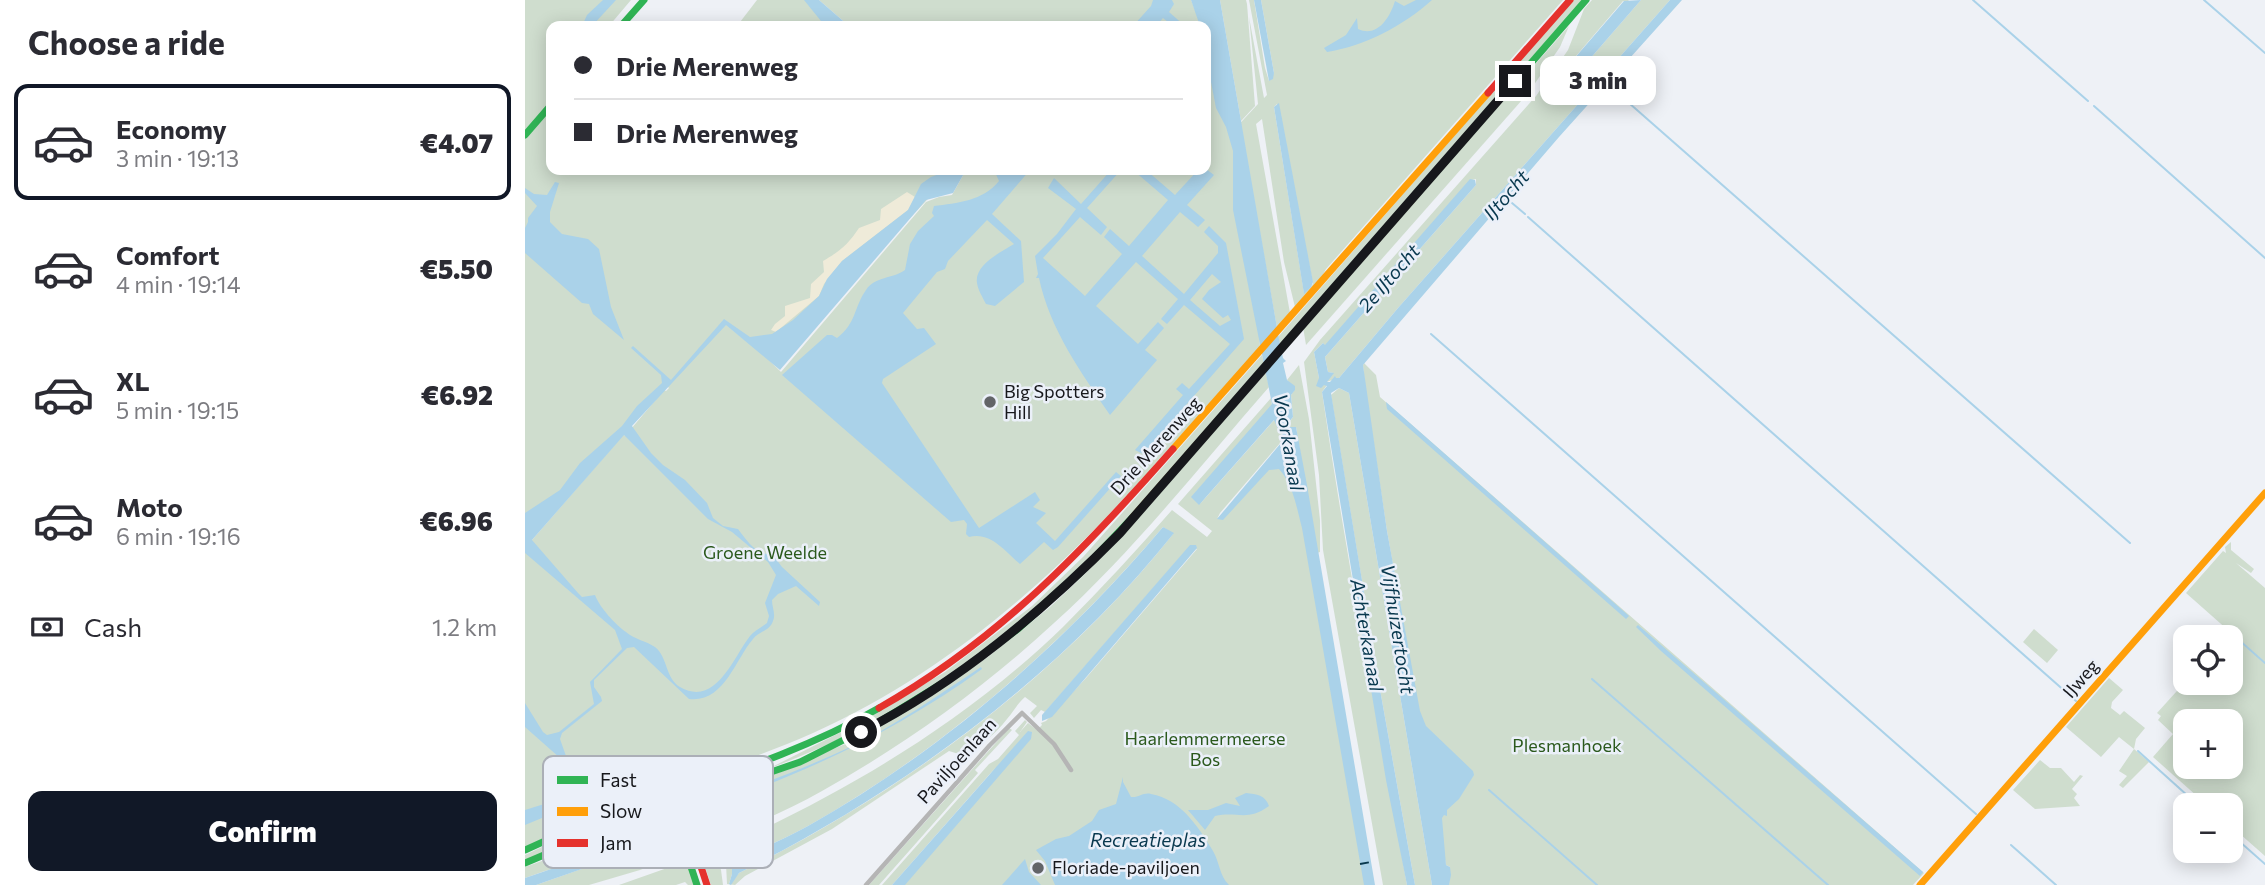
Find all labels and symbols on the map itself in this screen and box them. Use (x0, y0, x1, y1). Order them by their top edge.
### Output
callout: 3 min (1539, 56, 1655, 106)
route end (1499, 65, 1531, 97)
water label: IJtocht (1478, 164, 1534, 224)
water label: 2e IJtocht (1352, 238, 1425, 317)
place label: Big Spotters Hill (1004, 380, 1104, 423)
street label: Drie Merenweg (1105, 392, 1205, 499)
water label: Voorkanaal (1270, 392, 1310, 493)
marker: Big Spotters Hill (982, 394, 998, 410)
park label: Groene Weelde (703, 541, 827, 563)
water label: Vijfhuizertocht (1377, 563, 1420, 696)
water label: Achterkanaal (1346, 576, 1389, 694)
street label: IJweg (2058, 654, 2103, 702)
street label: Paviljoenlaan (912, 713, 1001, 808)
route start (845, 716, 877, 748)
park label: Haarlemmermeerse Bos (1125, 727, 1285, 770)
park label: Plesmanhoek (1512, 734, 1622, 756)
legend (543, 756, 773, 868)
text: Fast (600, 768, 637, 791)
text: Slow (600, 799, 642, 822)
water label: Recreatieplas (1090, 828, 1206, 851)
text: Jam (600, 831, 632, 854)
place label: Floriade-paviljoen (1052, 856, 1200, 878)
marker: Floriade-paviljoen (1030, 860, 1046, 876)

